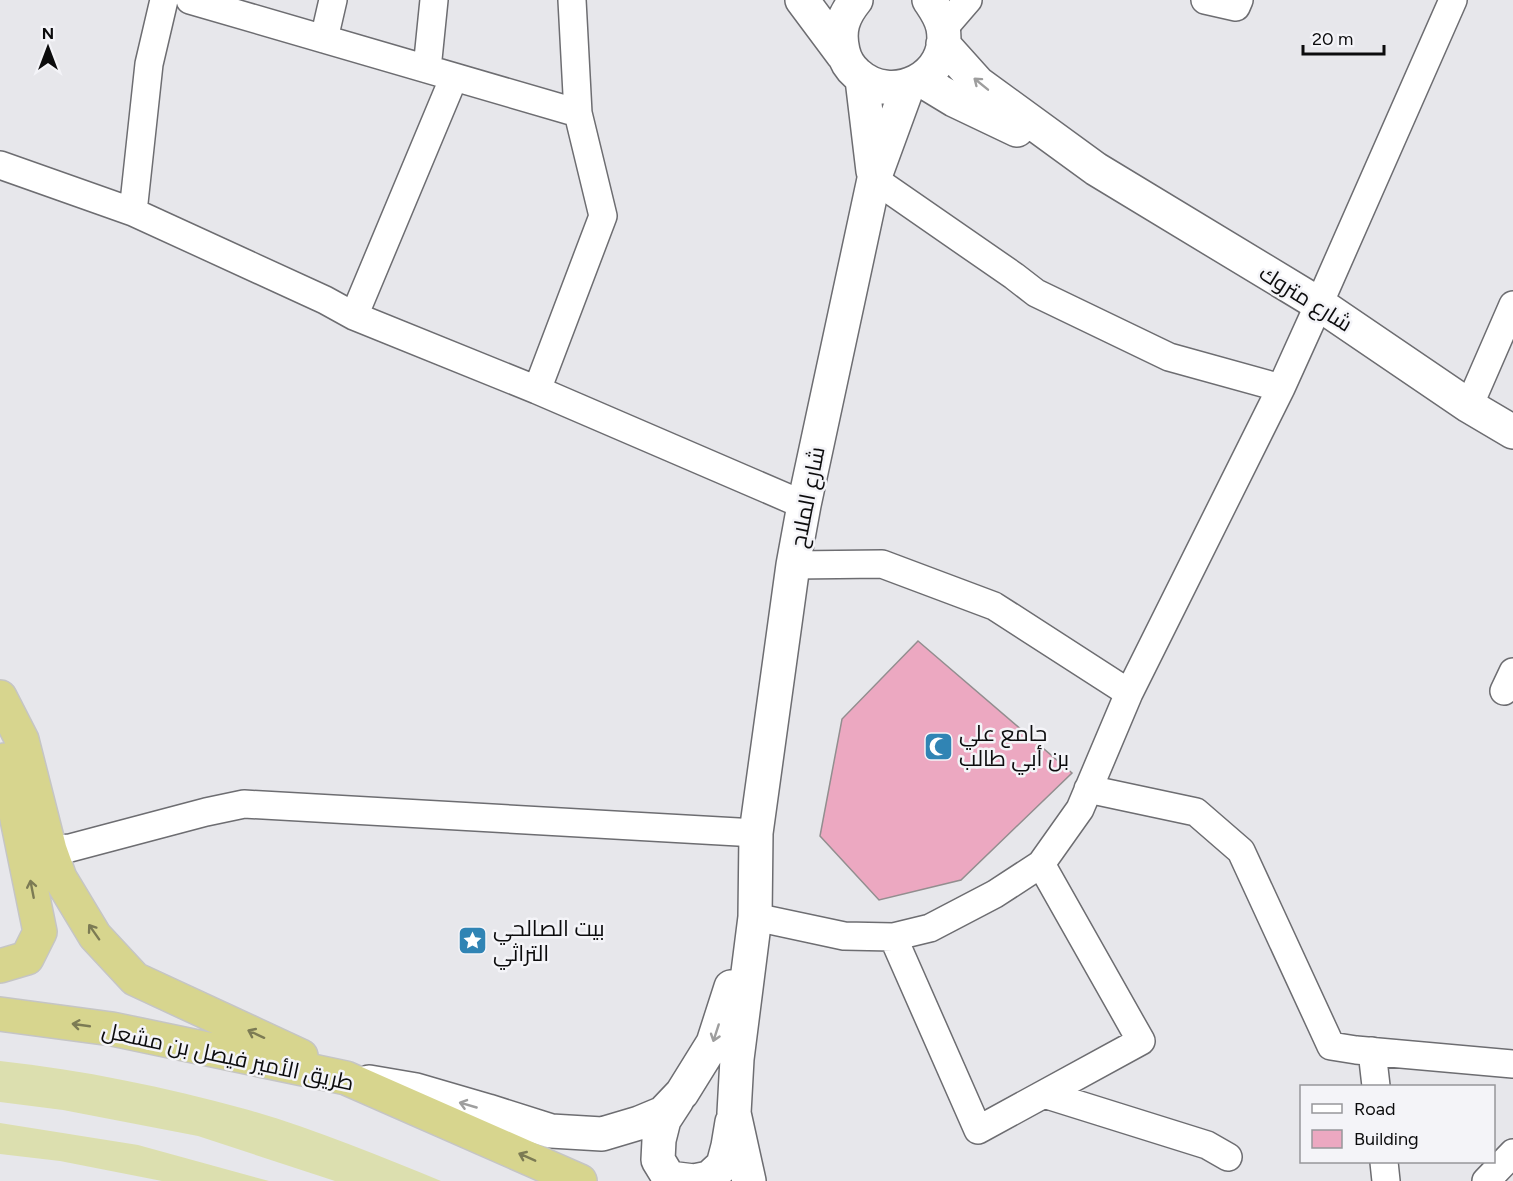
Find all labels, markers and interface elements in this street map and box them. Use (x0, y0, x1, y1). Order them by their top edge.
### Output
north arrow (18, 18, 78, 78)
scale bar (1303, 18, 1384, 56)
text: N (42, 24, 54, 43)
text: 20 m (1312, 28, 1353, 50)
one-way arrow (974, 78, 990, 91)
street label: شارع متروك (1254, 259, 1357, 338)
street label: شارع الملاح (784, 444, 831, 550)
place label: جامع علي بن أبي طالب (959, 720, 1069, 775)
mosque icon: جامع علي بن أبي طالب (922, 730, 954, 762)
one-way arrow (26, 880, 37, 899)
place label: بيت الصالحي التراثي (493, 915, 605, 970)
one-way arrow (88, 925, 100, 941)
place icon: بيت الصالحي التراثي (456, 925, 488, 957)
street label: طريق الأمير فيصل بن مشعل (99, 1017, 356, 1096)
one-way arrow (71, 1020, 91, 1031)
one-way arrow (710, 1023, 721, 1042)
one-way arrow (247, 1028, 265, 1040)
legend (1300, 1085, 1495, 1163)
text: Road (1354, 1098, 1395, 1120)
one-way arrow (459, 1099, 478, 1110)
text: Building (1354, 1128, 1419, 1150)
one-way arrow (518, 1151, 536, 1162)

